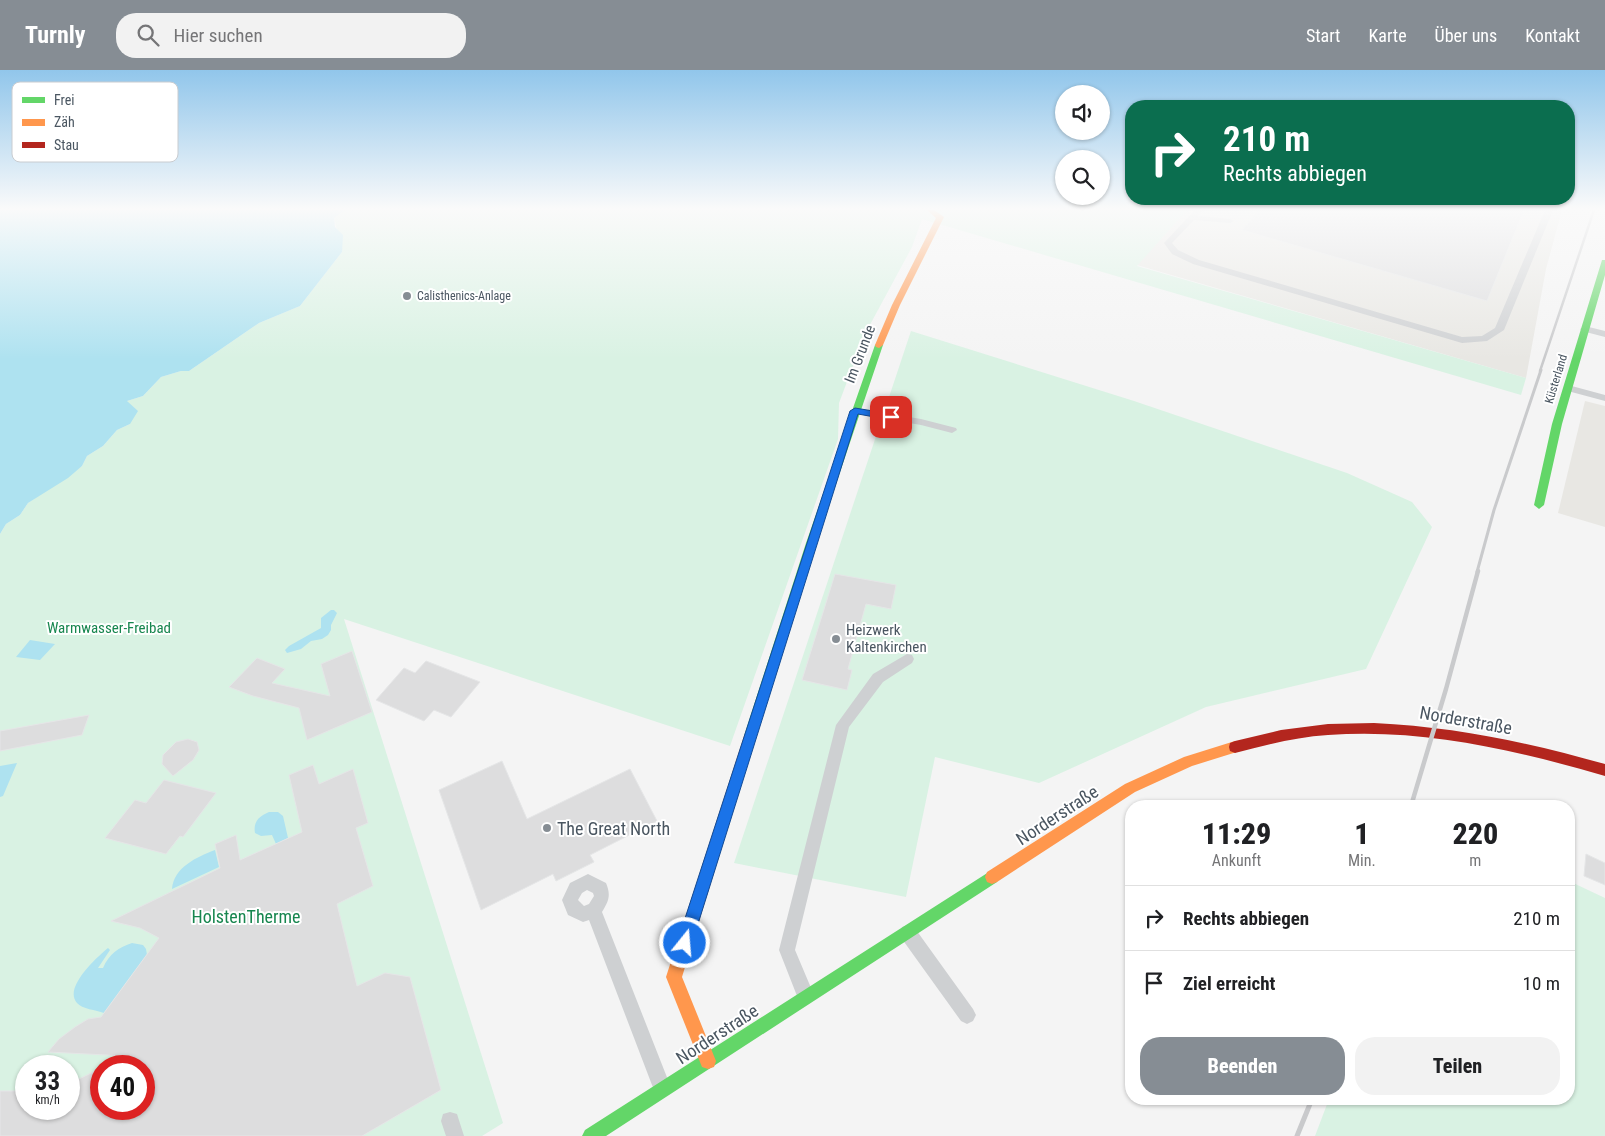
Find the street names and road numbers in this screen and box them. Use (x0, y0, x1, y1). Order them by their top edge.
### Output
street label: Im Grunde (841, 322, 879, 386)
street label: Küsterland (1542, 353, 1570, 405)
street label: Norderstraße (1418, 702, 1514, 738)
street label: Norderstraße (1012, 781, 1102, 849)
street label: Norderstraße (672, 1000, 762, 1068)

